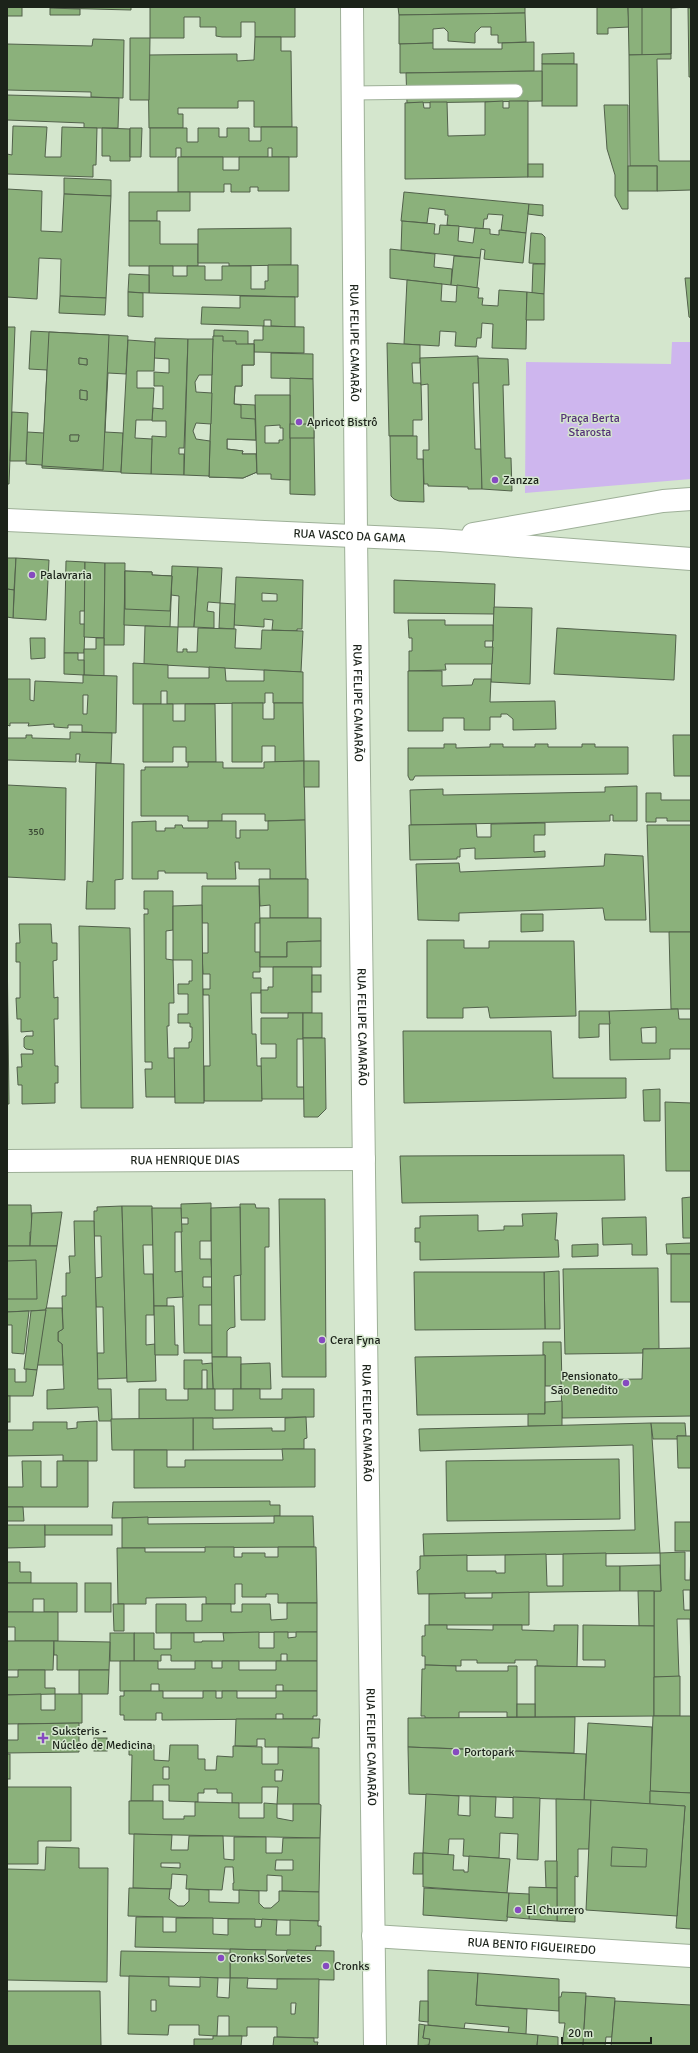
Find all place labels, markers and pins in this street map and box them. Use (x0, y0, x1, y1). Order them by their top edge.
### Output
place label: Apricot Bistrô (307, 415, 378, 430)
marker: Apricot Bistrô (294, 417, 304, 427)
place label: Zanzza (503, 473, 539, 488)
marker: Zanzza (490, 475, 500, 485)
place label: Palavraria (40, 568, 92, 583)
marker: Palavraria (27, 570, 37, 580)
place label: Cera Fyna (330, 1333, 381, 1348)
marker: Cera Fyna (317, 1335, 327, 1345)
place label: Pensionato São Benedito (551, 1369, 618, 1398)
marker: Pensionato São Benedito (621, 1378, 631, 1388)
place label: Suksteris - Núcleo de Medicina (52, 1724, 153, 1753)
marker: Suksteris - Núcleo de Medicina (37, 1732, 49, 1744)
place label: Portopark (464, 1745, 515, 1760)
marker: Portopark (451, 1747, 461, 1757)
place label: El Churrero (526, 1903, 584, 1918)
marker: El Churrero (513, 1905, 523, 1915)
place label: Cronks Sorvetes (229, 1951, 311, 1966)
marker: Cronks Sorvetes (216, 1953, 226, 1963)
place label: Cronks (334, 1959, 370, 1974)
marker: Cronks (321, 1961, 331, 1971)

